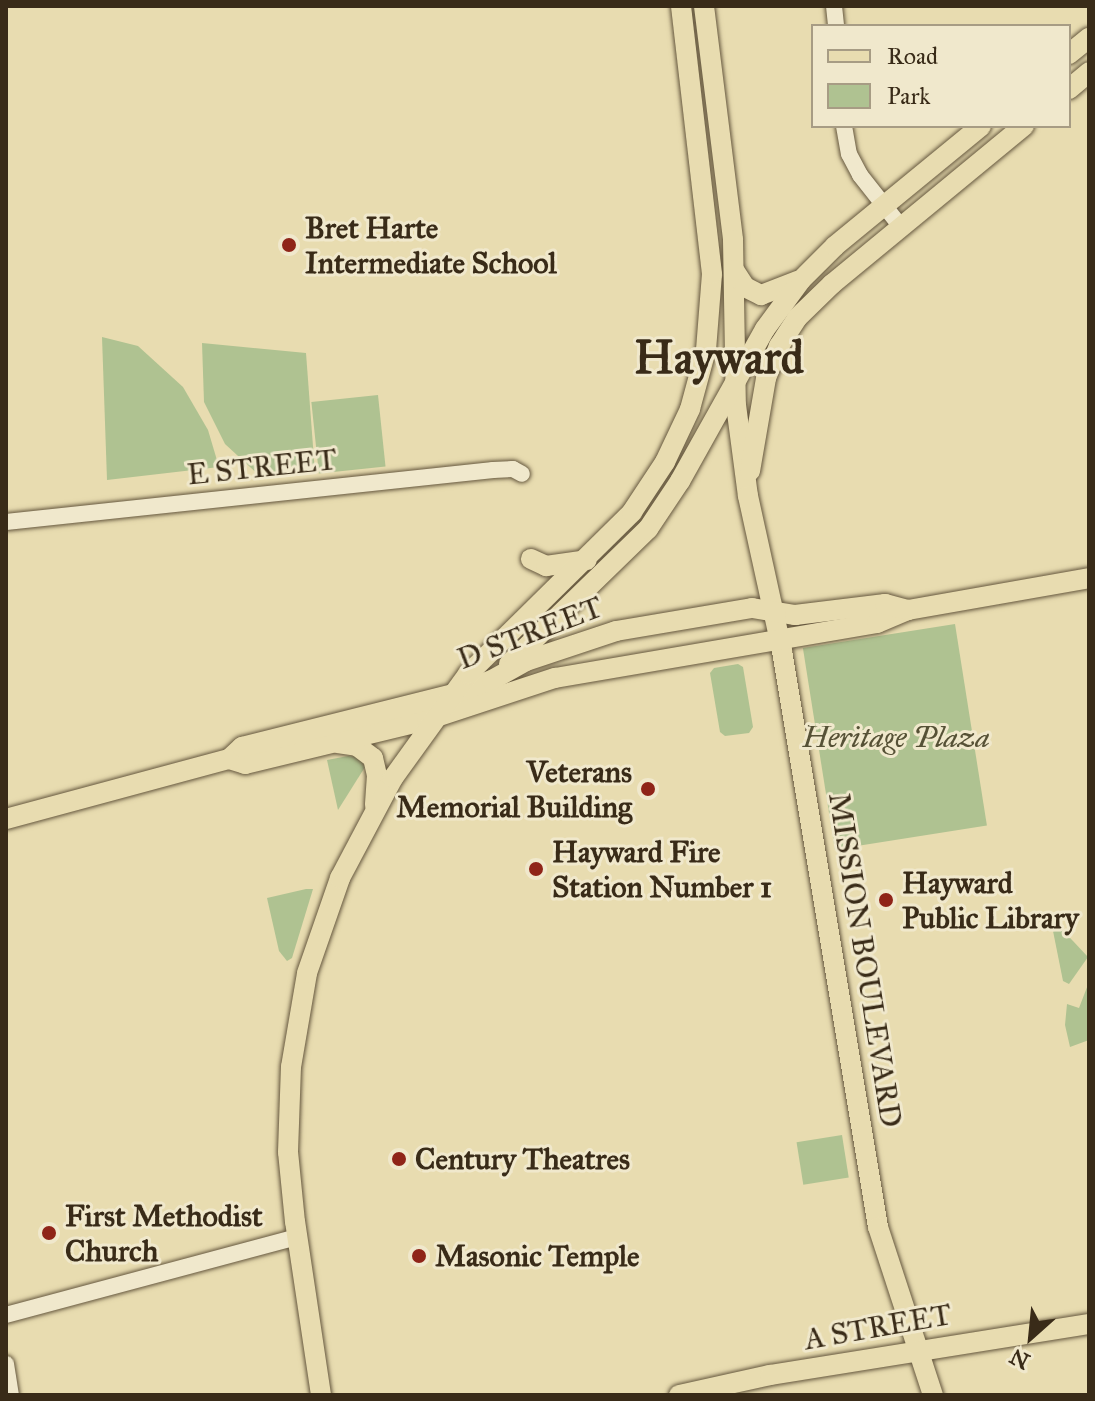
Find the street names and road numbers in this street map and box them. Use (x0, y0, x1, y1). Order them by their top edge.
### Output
street label: E STREET (185, 441, 339, 493)
street label: D STREET (452, 589, 608, 677)
street label: MISSION BOULEVARD (821, 790, 909, 1130)
street label: A STREET (801, 1296, 955, 1358)

